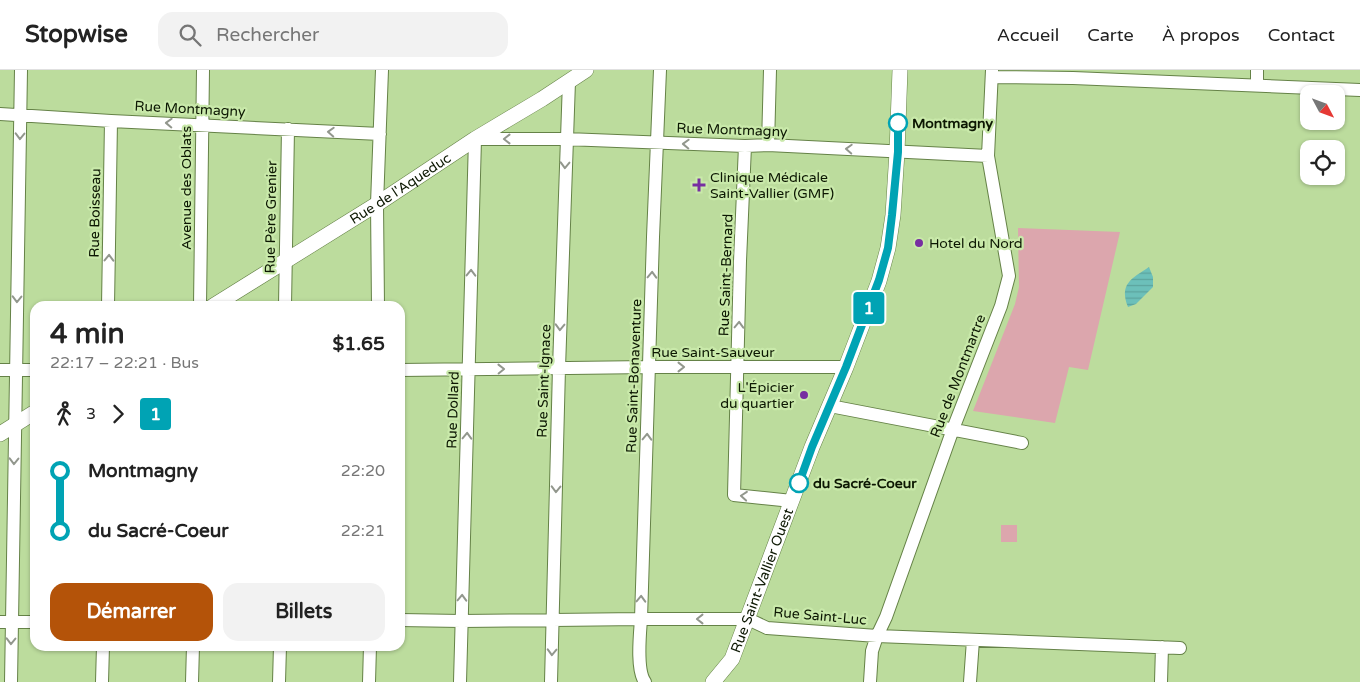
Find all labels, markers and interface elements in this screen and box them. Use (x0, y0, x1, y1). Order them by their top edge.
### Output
search box (158, 12, 508, 57)
text: Stopwise (25, 20, 128, 49)
icon: search (176, 21, 204, 49)
text: Rechercher (216, 24, 319, 46)
text: Accueil (997, 24, 1059, 46)
text: Carte (1087, 24, 1134, 46)
text: À propos (1162, 24, 1240, 46)
text: Contact (1268, 24, 1335, 46)
north arrow (1300, 85, 1345, 130)
map controls (1300, 85, 1345, 185)
street label: Rue Montmagny (134, 98, 246, 120)
marker: Montmagny (888, 113, 908, 133)
place label: Montmagny (912, 115, 993, 132)
one-way arrow (164, 118, 172, 129)
street label: Rue Montmagny (676, 120, 788, 140)
street label: Avenue des Oblats (178, 126, 195, 250)
one-way arrow (327, 126, 335, 137)
one-way arrow (15, 132, 25, 140)
one-way arrow (502, 133, 510, 144)
one-way arrow (682, 138, 690, 149)
button: locate (1300, 140, 1345, 185)
one-way arrow (845, 144, 853, 155)
street label: Rue de l'Aqueduc (346, 149, 454, 228)
street label: Rue Père Grenier (262, 160, 280, 274)
one-way arrow (560, 161, 571, 169)
street label: Rue Boisseau (86, 168, 104, 258)
place label: Clinique Médicale Saint-Vallier (GMF) (710, 169, 834, 202)
marker: Clinique Médicale Saint-Vallier (GMF) (692, 178, 706, 192)
street label: Rue Saint-Bernard (715, 213, 737, 337)
place label: Hotel du Nord (929, 235, 1023, 252)
marker: Hotel du Nord (913, 237, 925, 249)
one-way arrow (104, 253, 114, 261)
one-way arrow (466, 269, 477, 277)
one-way arrow (646, 270, 657, 278)
line badge: 1 (853, 292, 885, 324)
one-way arrow (12, 295, 22, 303)
text: 1 (863, 297, 875, 319)
street label: Rue Saint-Bonaventure (623, 298, 645, 453)
street label: Rue de Montmartre (927, 312, 989, 440)
text: 4 min (50, 317, 125, 351)
one-way arrow (734, 321, 745, 329)
street label: Rue Saint-Ignace (534, 324, 554, 438)
one-way arrow (555, 324, 565, 331)
text: $1.65 (333, 333, 385, 355)
street label: Rue Saint-Sauveur (651, 344, 775, 361)
text: 22:17 – 22:21 · Bus (50, 353, 199, 373)
one-way arrow (678, 362, 685, 372)
one-way arrow (498, 364, 505, 374)
street label: Rue Dollard (443, 371, 463, 449)
place label: L'Épicier du quartier (720, 379, 795, 412)
marker: L'Épicier du quartier (798, 389, 810, 401)
icon: walk (50, 400, 78, 428)
icon: forward (104, 400, 132, 428)
text: 1 (150, 403, 161, 425)
text: 3 (86, 404, 96, 424)
one-way arrow (462, 432, 472, 440)
one-way arrow (641, 433, 652, 441)
one-way arrow (9, 457, 20, 465)
text: Montmagny (88, 460, 198, 482)
text: 22:20 (341, 461, 385, 481)
marker: du Sacré-Coeur (789, 473, 809, 493)
place label: du Sacré-Coeur (813, 475, 917, 492)
one-way arrow (551, 486, 561, 494)
one-way arrow (740, 491, 748, 502)
street label: Rue Saint-Vallier Ouest (727, 505, 797, 655)
text: du Sacré-Coeur (88, 520, 229, 542)
text: 22:21 (341, 521, 385, 541)
button: Démarrer (50, 583, 213, 641)
button: Billets (223, 583, 385, 641)
one-way arrow (457, 594, 467, 602)
one-way arrow (636, 595, 646, 603)
street label: Rue Saint-Luc (773, 603, 867, 629)
one-way arrow (695, 614, 703, 624)
one-way arrow (6, 638, 16, 645)
one-way arrow (547, 648, 557, 656)

